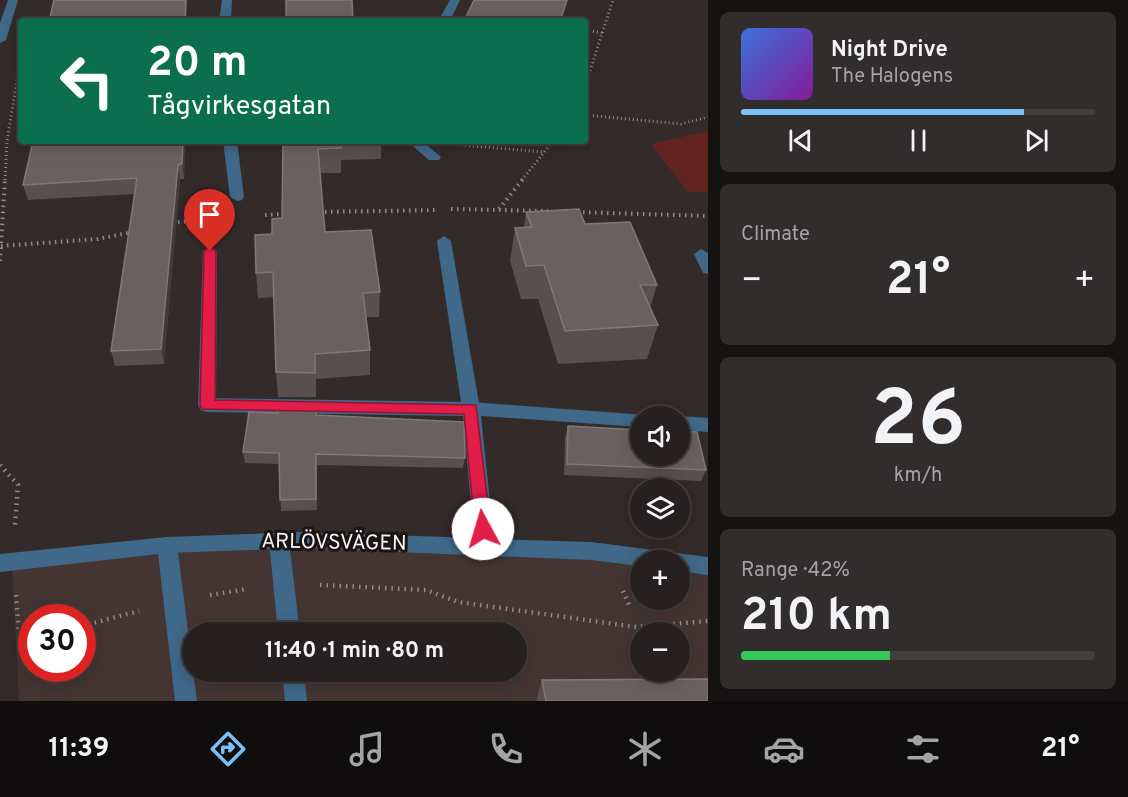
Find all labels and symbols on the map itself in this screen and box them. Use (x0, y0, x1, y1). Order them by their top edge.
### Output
pin (184, 189, 235, 251)
position arrow (451, 497, 515, 561)
street label: ARLÖVSVÄGEN (261, 528, 407, 558)
speed limit sign: 30 (18, 604, 96, 682)

